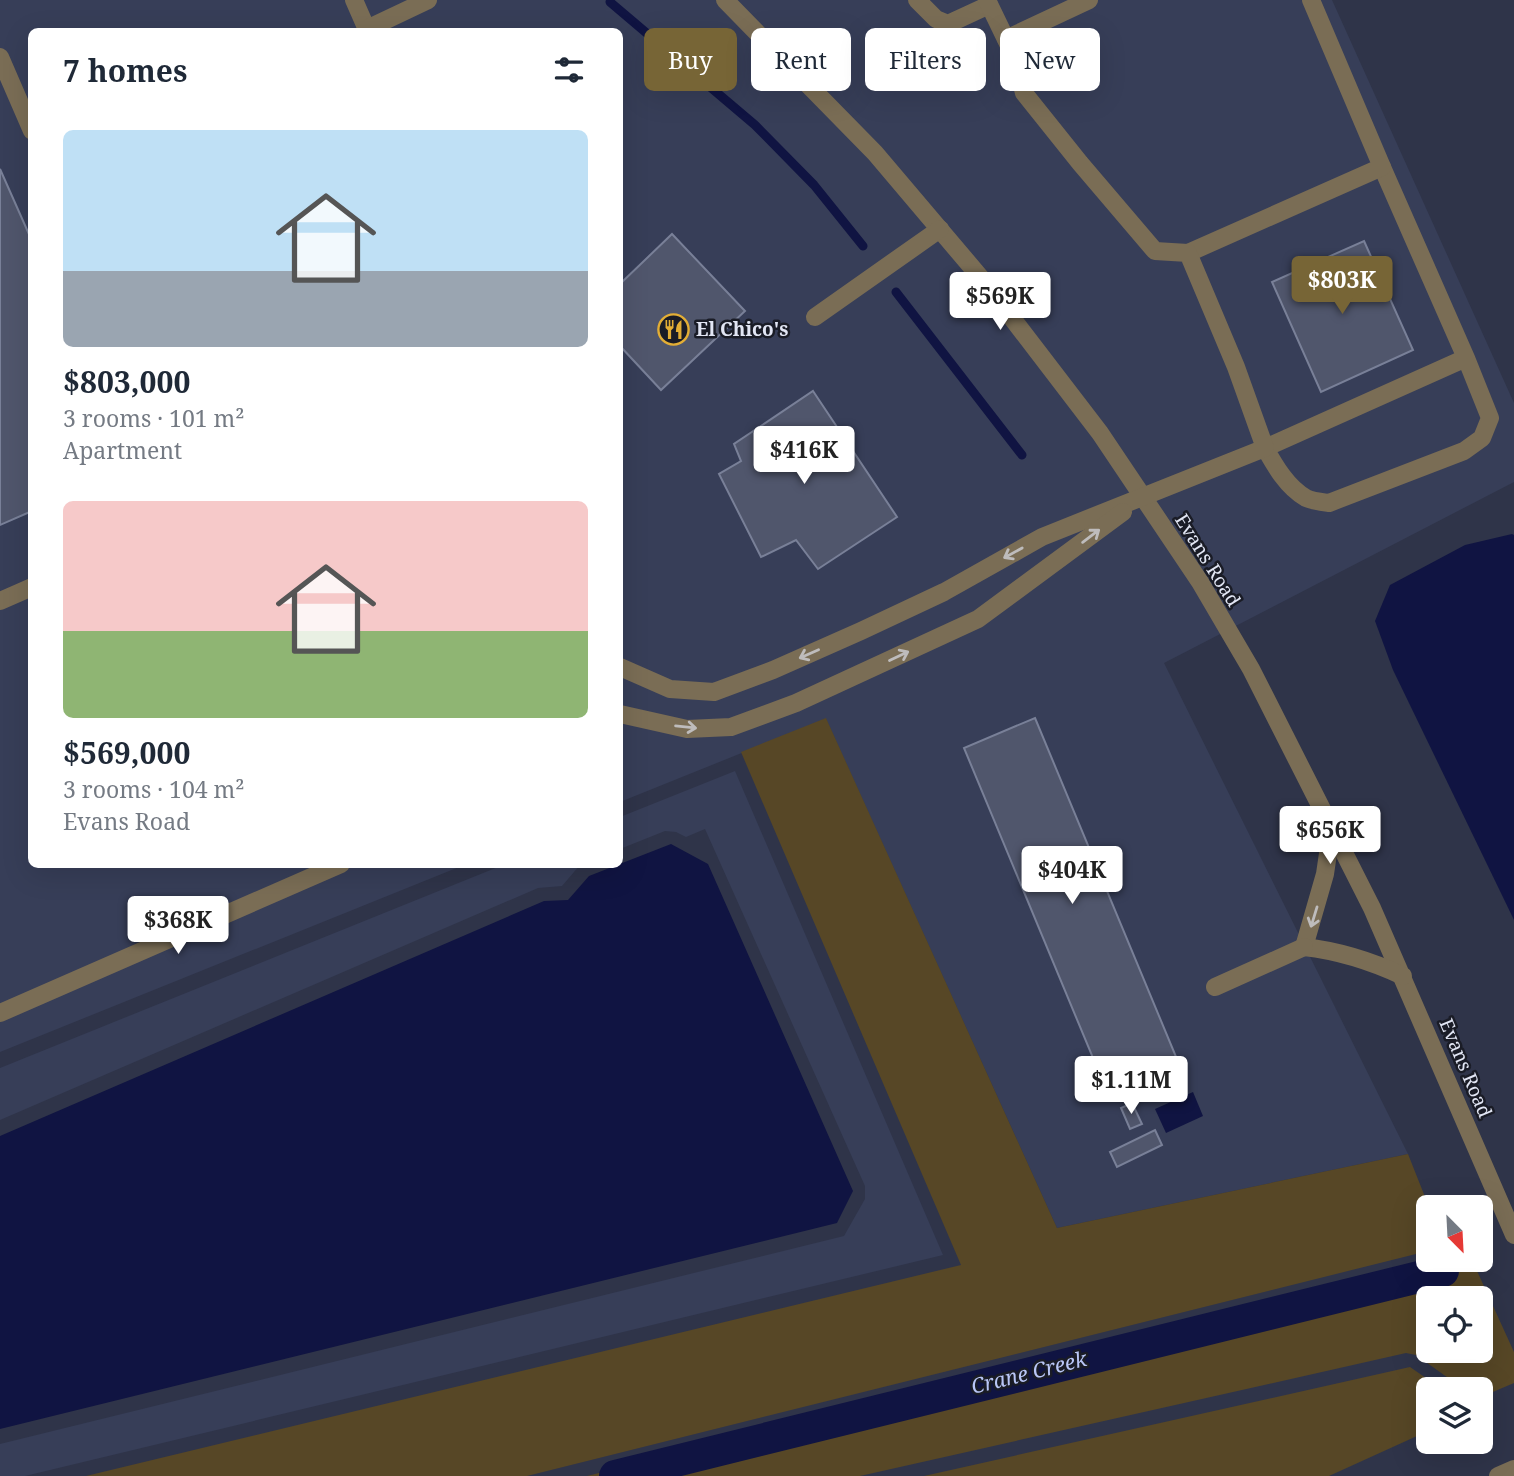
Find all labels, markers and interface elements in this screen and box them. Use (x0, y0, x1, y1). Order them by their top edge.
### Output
chip: Buy (644, 28, 737, 91)
chip: Rent (751, 28, 851, 91)
chip: Filters (865, 28, 986, 91)
chip: New (1000, 28, 1100, 91)
text: 7 homes (63, 50, 187, 91)
icon: filters (550, 51, 588, 89)
icon: home (263, 175, 389, 301)
pin: $803K (1293, 256, 1391, 316)
text: $803K (1308, 263, 1376, 295)
pin: $569K (951, 272, 1049, 332)
text: $569K (966, 279, 1034, 311)
restaurant icon: El Chico's (656, 312, 690, 346)
place label: El Chico's (696, 316, 788, 342)
text: $803,000 (63, 361, 190, 402)
text: 3 rooms · 101 m² (63, 402, 245, 434)
pin: $416K (755, 426, 853, 486)
text: $416K (770, 433, 838, 465)
text: Apartment (63, 434, 182, 466)
street label: Evans Road (1169, 509, 1247, 612)
one-way arrow (1082, 529, 1100, 544)
icon: home (263, 546, 389, 672)
one-way arrow (1003, 547, 1024, 560)
one-way arrow (799, 648, 820, 661)
one-way arrow (888, 649, 909, 662)
one-way arrow (674, 721, 697, 734)
text: $569,000 (63, 732, 190, 773)
text: 3 rooms · 104 m² (63, 773, 245, 805)
text: Evans Road (63, 805, 190, 837)
pin: $656K (1281, 806, 1379, 866)
text: $656K (1296, 813, 1364, 845)
pin: $404K (1023, 846, 1121, 906)
text: $404K (1038, 853, 1106, 885)
pin: $368K (129, 897, 227, 956)
text: $368K (144, 903, 212, 935)
one-way arrow (1306, 906, 1319, 928)
street label: Evans Road (1434, 1015, 1499, 1122)
pin: $1.11M (1074, 1056, 1188, 1116)
text: $1.11M (1091, 1063, 1171, 1095)
north arrow (1416, 1195, 1493, 1272)
map controls (1416, 1195, 1493, 1454)
button: locate (1416, 1286, 1493, 1363)
water label: Crane Creek (968, 1344, 1091, 1400)
button: layers (1416, 1377, 1493, 1454)

